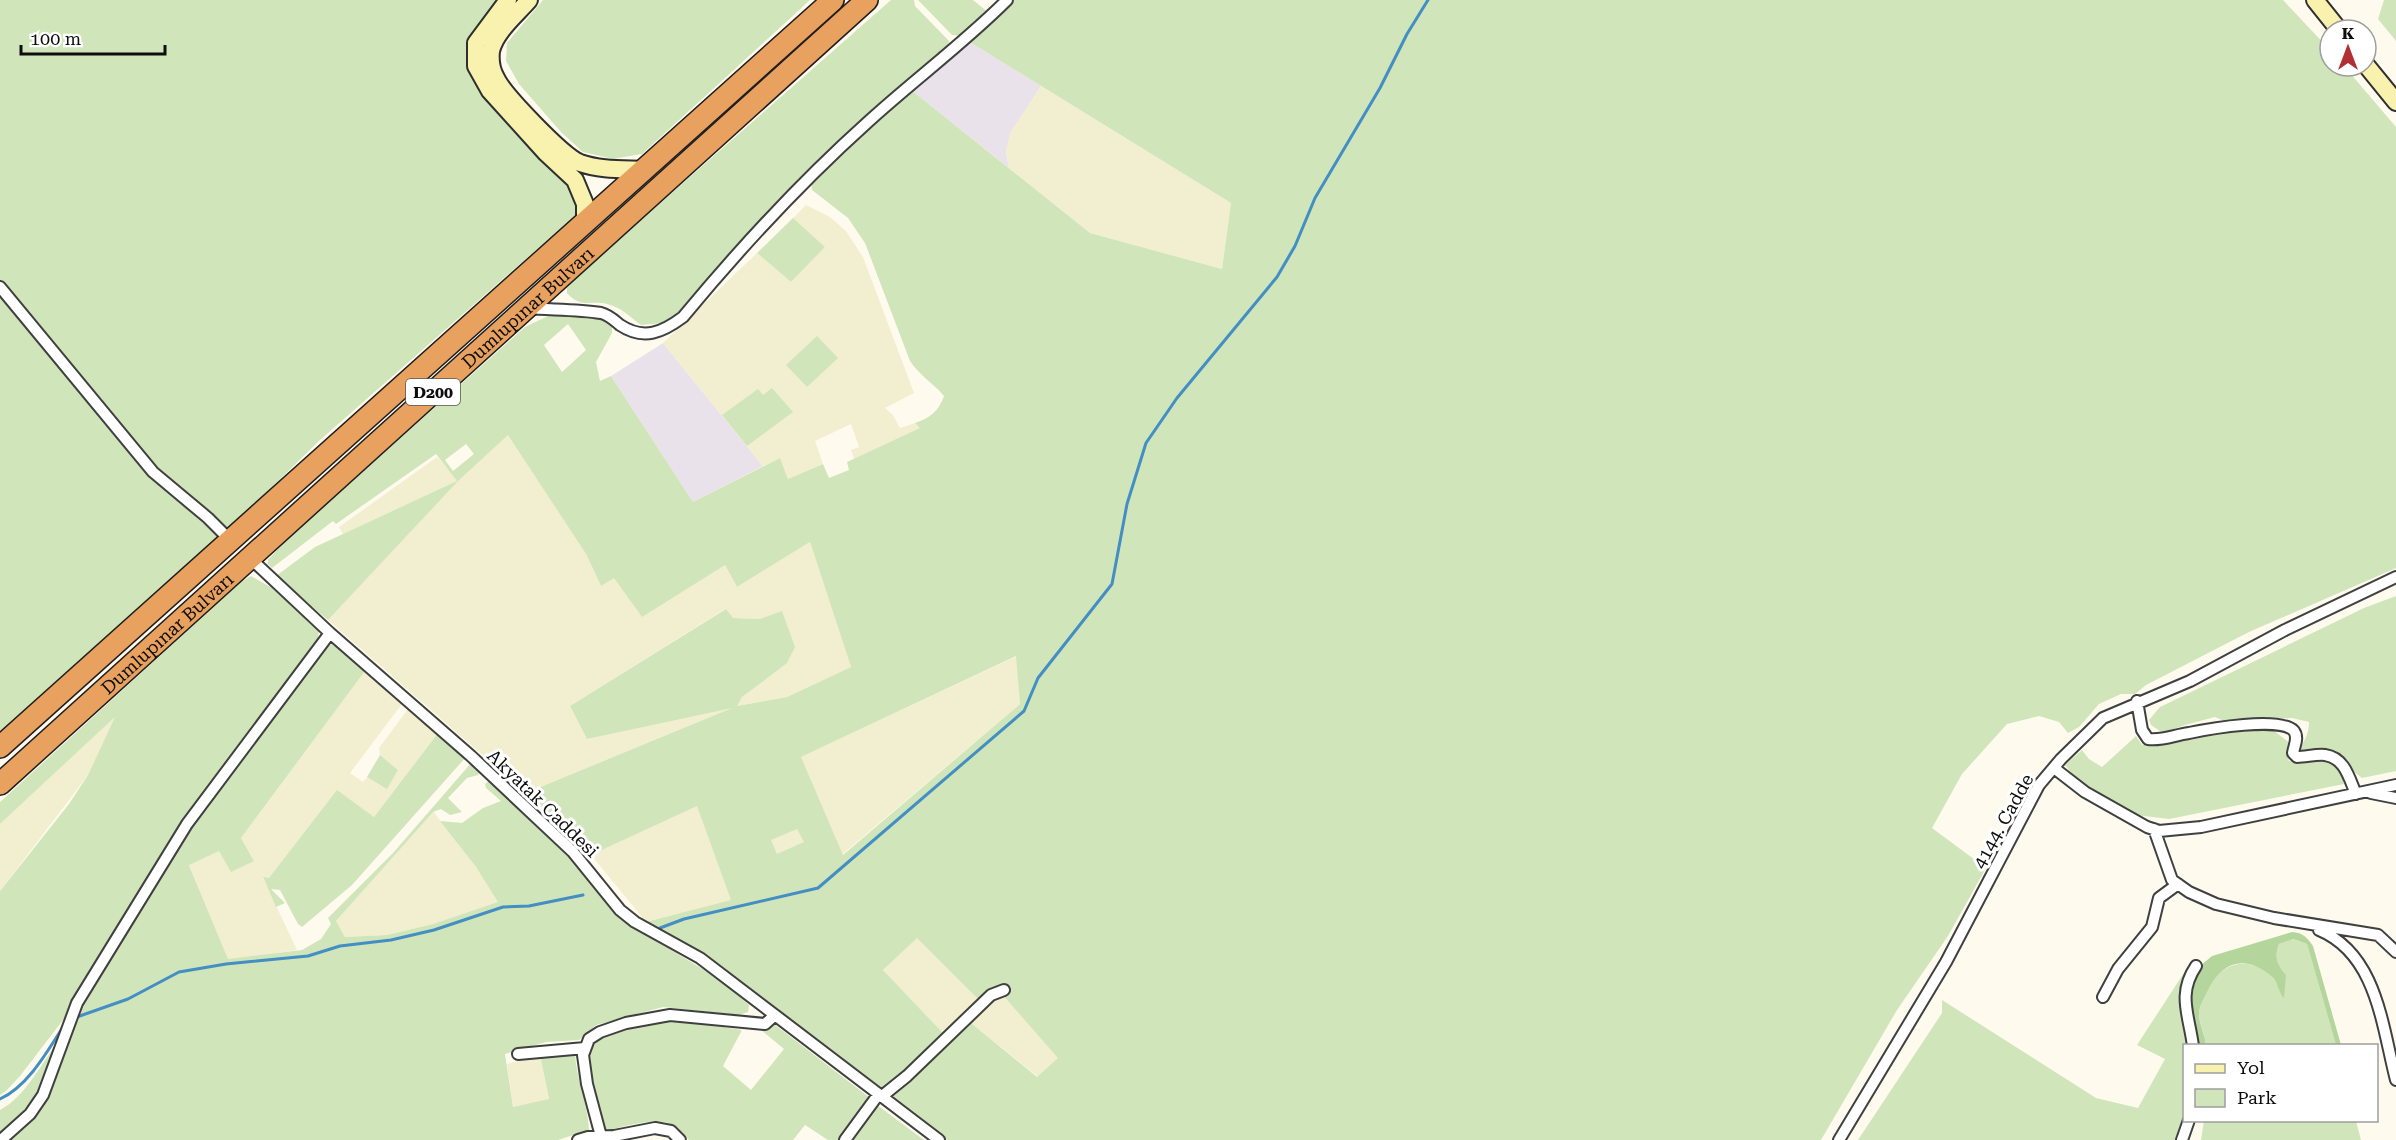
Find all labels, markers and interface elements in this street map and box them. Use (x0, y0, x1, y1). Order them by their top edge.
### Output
scale bar (21, 18, 165, 56)
north arrow (2318, 18, 2378, 78)
text: K (2342, 24, 2355, 43)
text: 100 m (30, 28, 81, 49)
street label: Dumlupınar Bulvarı (457, 242, 598, 372)
road number: D200 (406, 379, 460, 405)
street label: Dumlupınar Bulvarı (97, 568, 237, 698)
street label: Akyatak Caddesi (483, 745, 603, 861)
street label: 4144. Cadde (1968, 770, 2038, 872)
legend (2183, 1044, 2378, 1122)
text: Yol (2237, 1057, 2265, 1078)
text: Park (2237, 1087, 2277, 1108)

